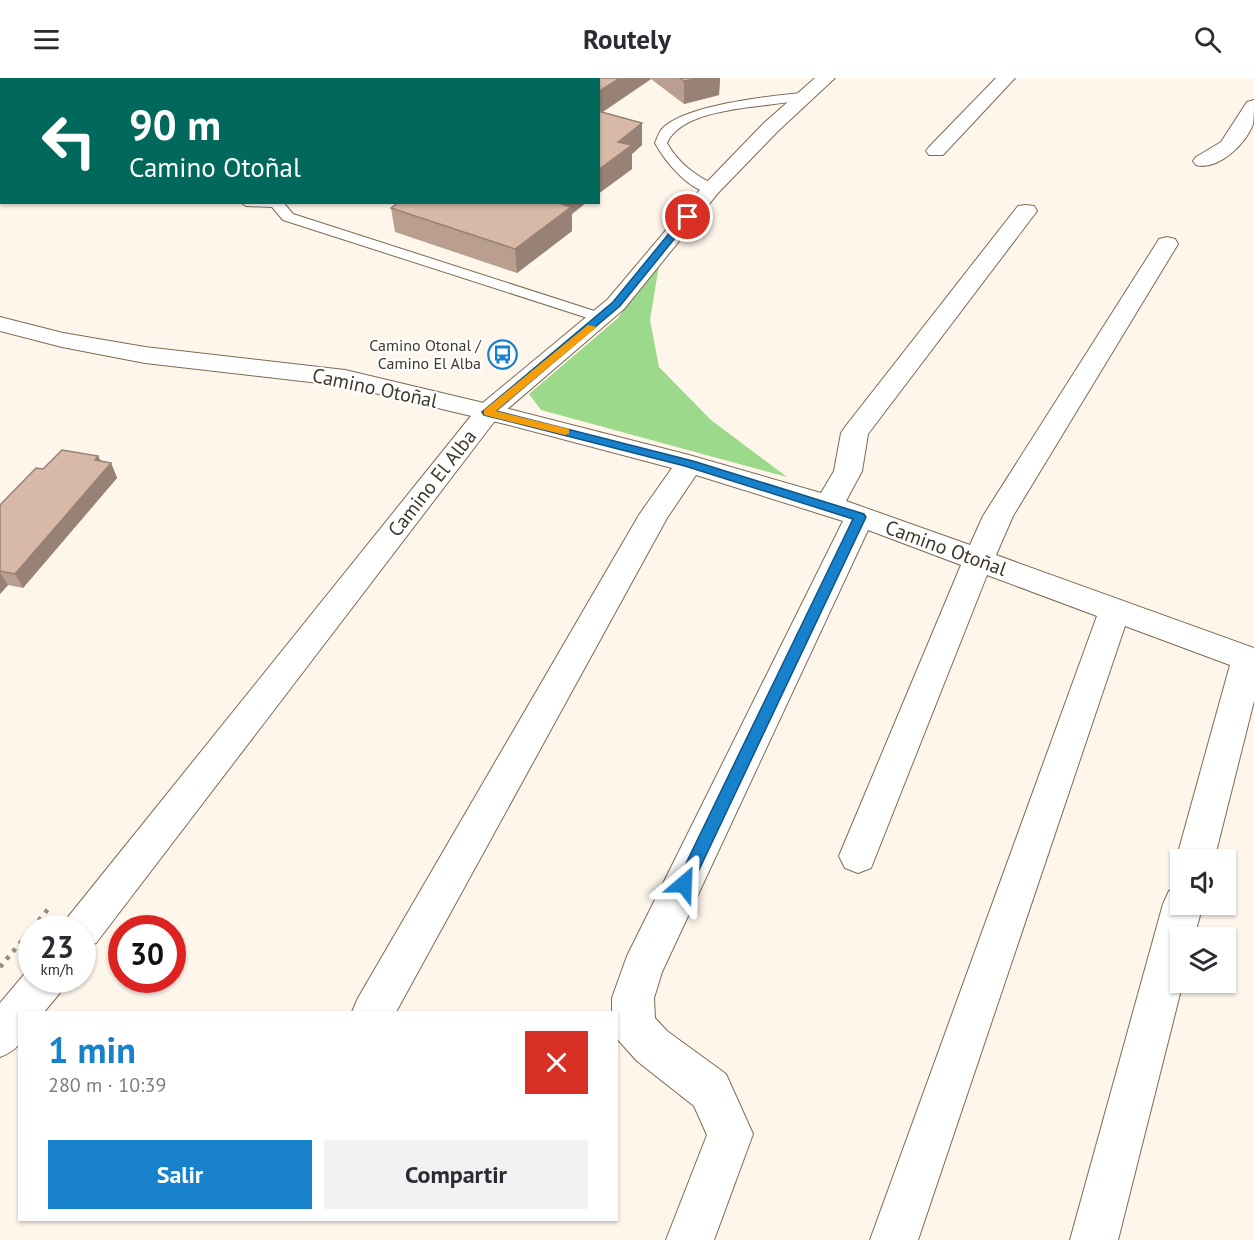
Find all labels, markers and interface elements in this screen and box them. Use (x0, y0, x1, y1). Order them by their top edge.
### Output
text: Routely (583, 22, 671, 56)
icon: menu (30, 23, 63, 56)
icon: search (1191, 23, 1224, 56)
text: 90 m (129, 97, 221, 152)
icon: left (30, 102, 108, 180)
text: Camino Otoñal (129, 150, 301, 184)
pin (662, 191, 713, 242)
icon: arrive (671, 200, 704, 233)
place label: Camino Otonal / Camino El Alba (369, 335, 482, 373)
bus stop icon: Camino Otonal / Camino El Alba (486, 338, 518, 370)
street label: Camino Otoñal (310, 362, 440, 414)
street label: Camino El Alba (382, 424, 482, 542)
street label: Camino Otoñal (882, 514, 1010, 582)
map controls (1170, 849, 1236, 993)
button: sound (1170, 849, 1236, 915)
position arrow (652, 852, 716, 916)
speed limit sign: 30 (108, 915, 186, 993)
text: 23 (40, 927, 74, 966)
button: layers (1170, 927, 1236, 993)
text: km/h (41, 960, 73, 979)
text: 1 min (48, 1026, 136, 1073)
button: close (525, 1031, 588, 1094)
text: 280 m · 10:39 (48, 1072, 166, 1098)
button: Salir (48, 1140, 312, 1209)
button: Compartir (324, 1140, 588, 1209)

